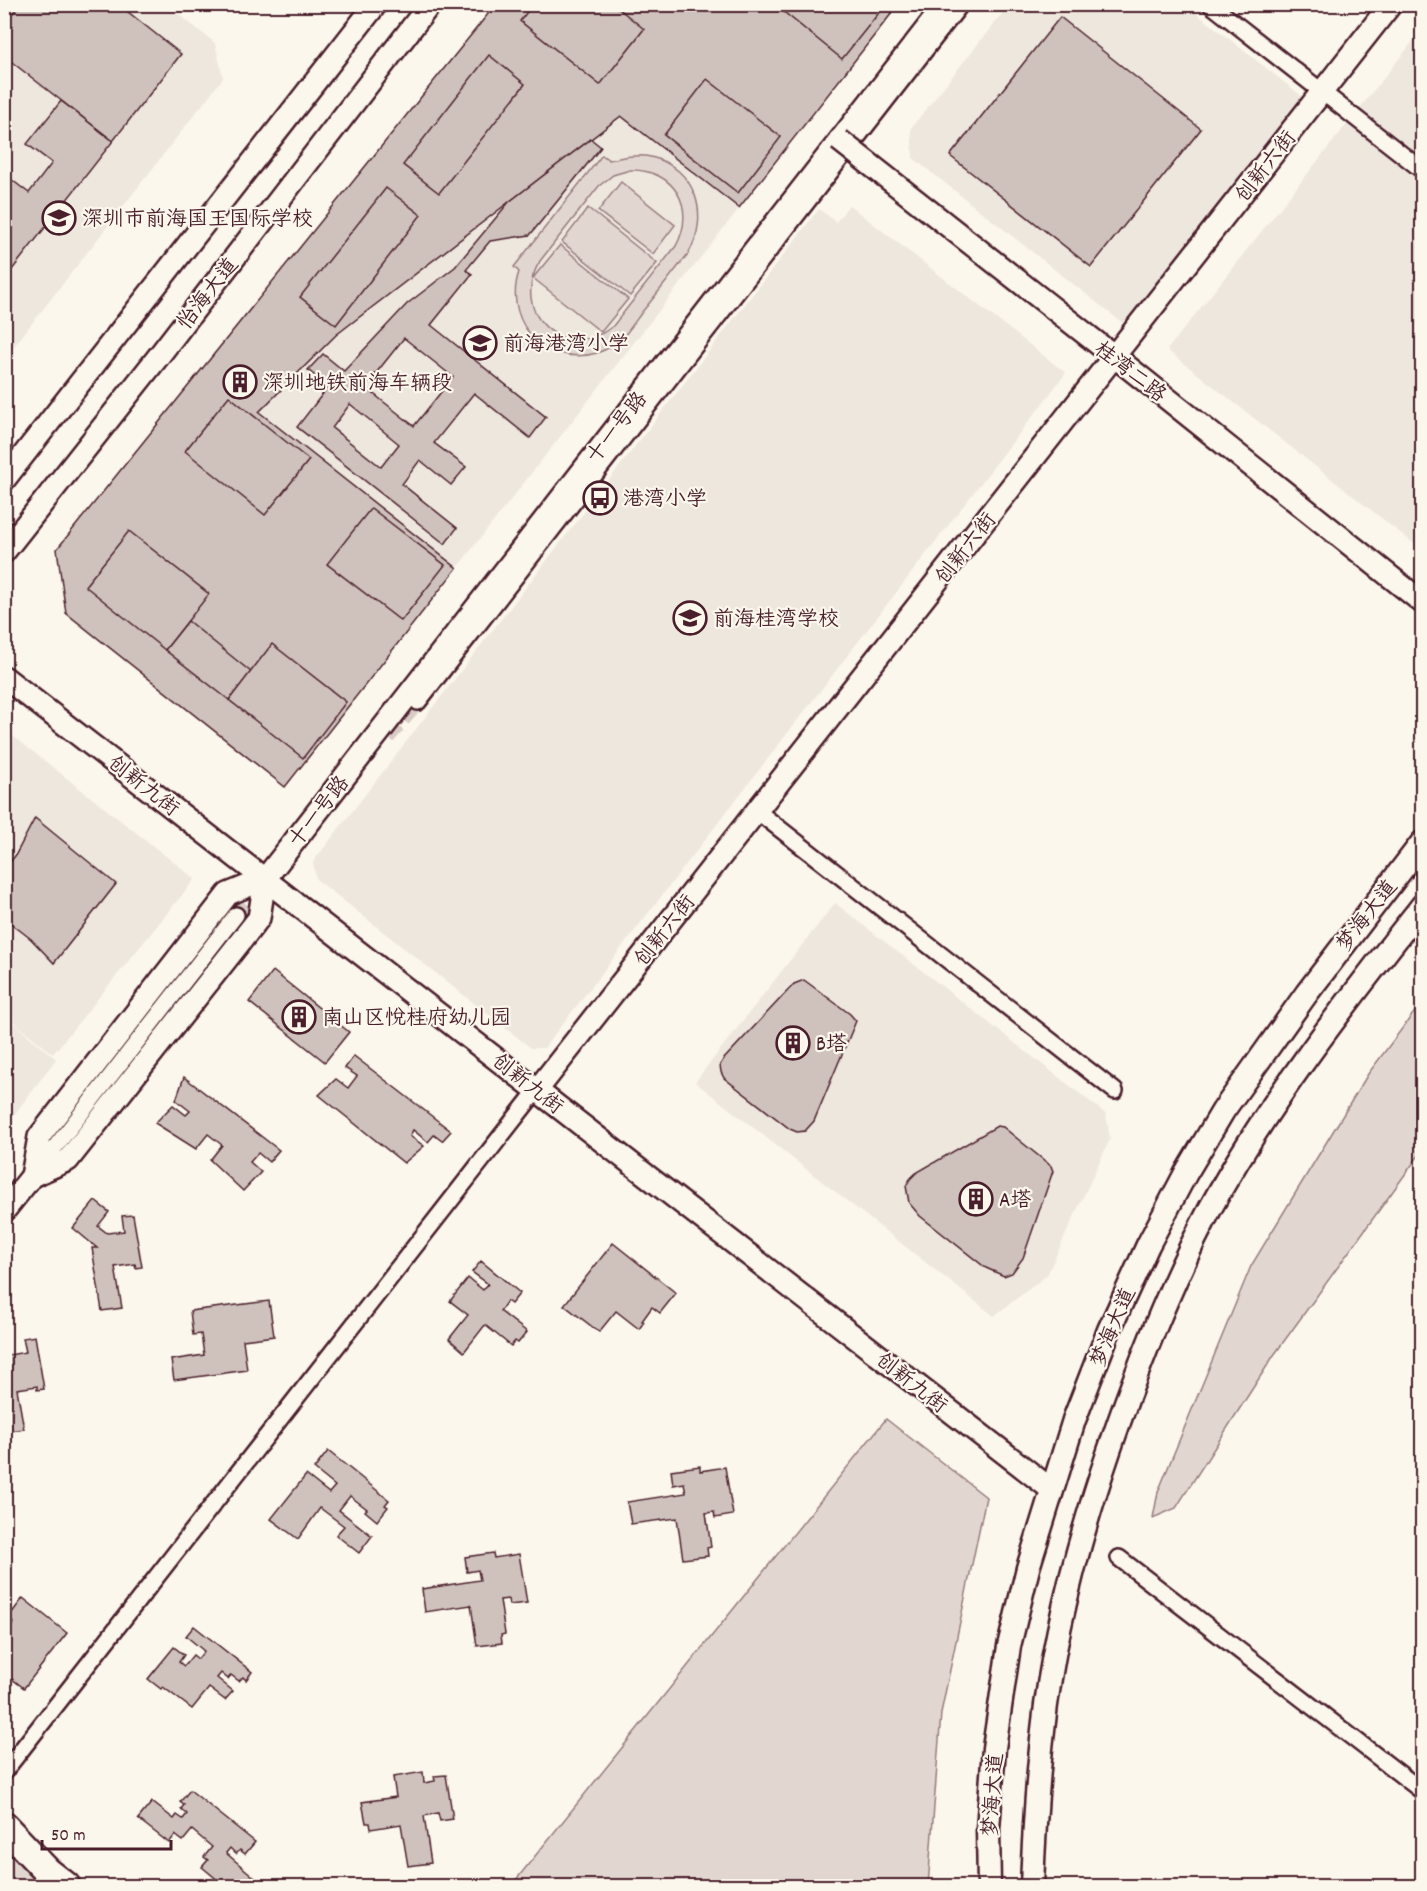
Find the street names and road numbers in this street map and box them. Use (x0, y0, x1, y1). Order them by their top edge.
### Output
street label: 创新六街 (1230, 126, 1305, 210)
street label: 怡海大道 (172, 253, 247, 337)
street label: 桂湾二路 (1087, 336, 1171, 411)
street label: 十一号路 (581, 387, 656, 471)
street label: 创新六街 (930, 508, 1005, 592)
street label: 创新九街 (100, 750, 184, 825)
street label: 十一号路 (283, 771, 358, 855)
street label: 梦海大道 (1331, 875, 1406, 959)
street label: 创新六街 (629, 890, 704, 974)
street label: 创新九街 (484, 1048, 568, 1123)
street label: 梦海大道 (1085, 1284, 1145, 1373)
street label: 创新九街 (868, 1347, 952, 1422)
street label: 梦海大道 (977, 1752, 1013, 1838)

